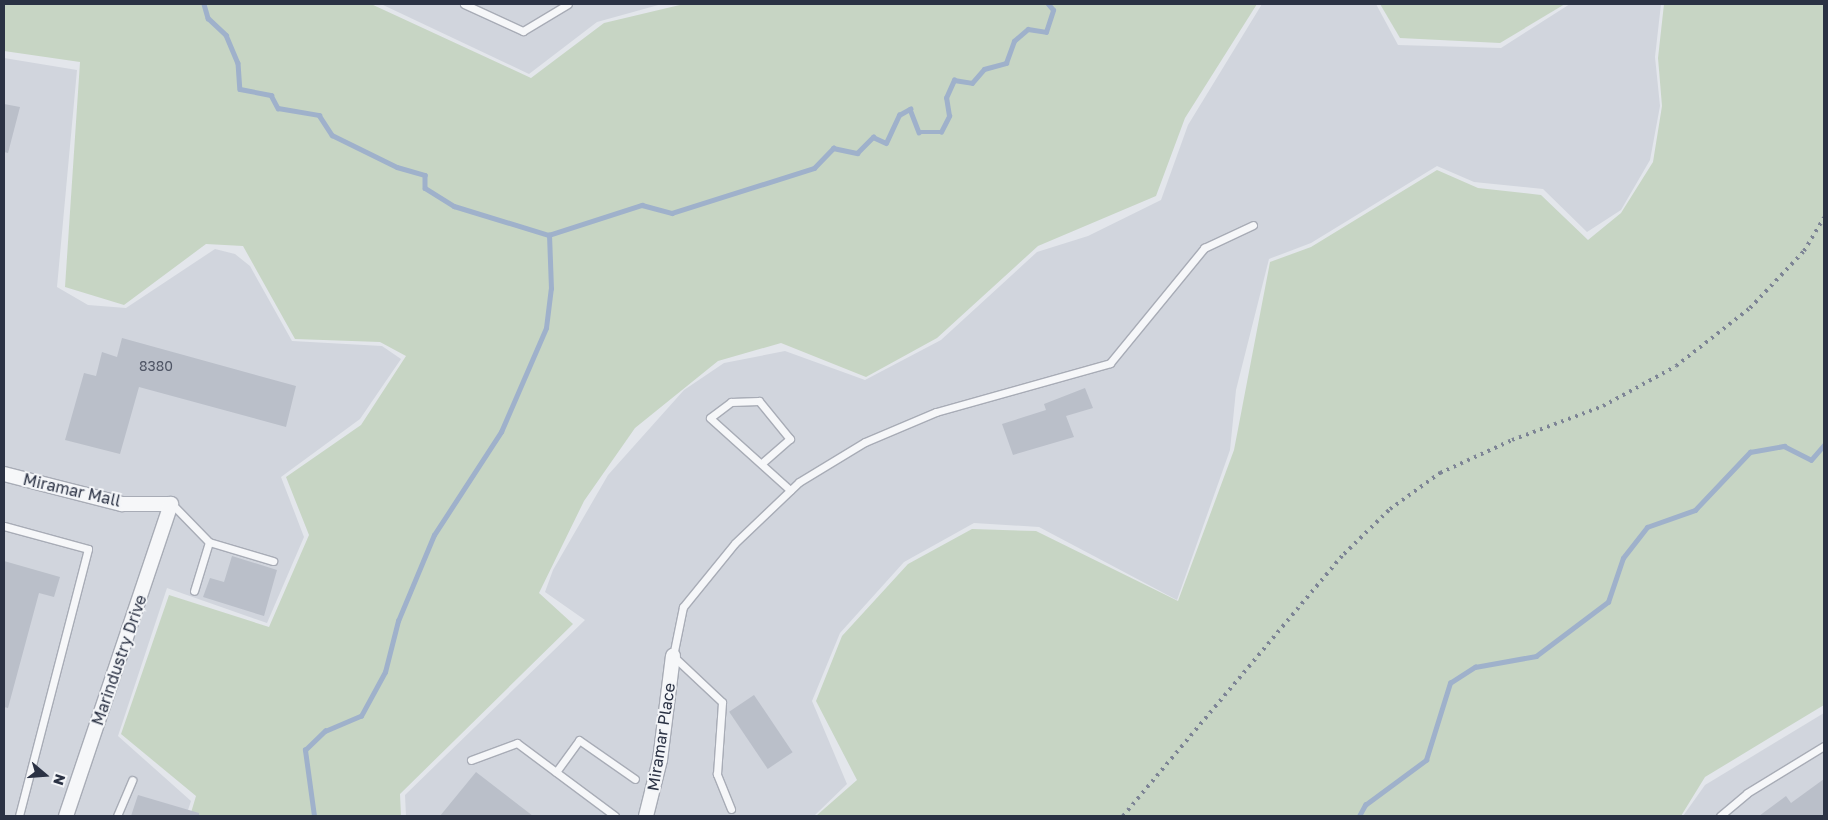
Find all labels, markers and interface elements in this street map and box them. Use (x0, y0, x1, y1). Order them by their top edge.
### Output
house number: 8380 (139, 358, 173, 374)
street label: Miramar Mall (21, 469, 123, 511)
street label: Marindustry Drive (88, 592, 150, 728)
street label: Miramar Place (643, 682, 679, 792)
north arrow (20, 750, 70, 800)
text: N (50, 772, 69, 787)

